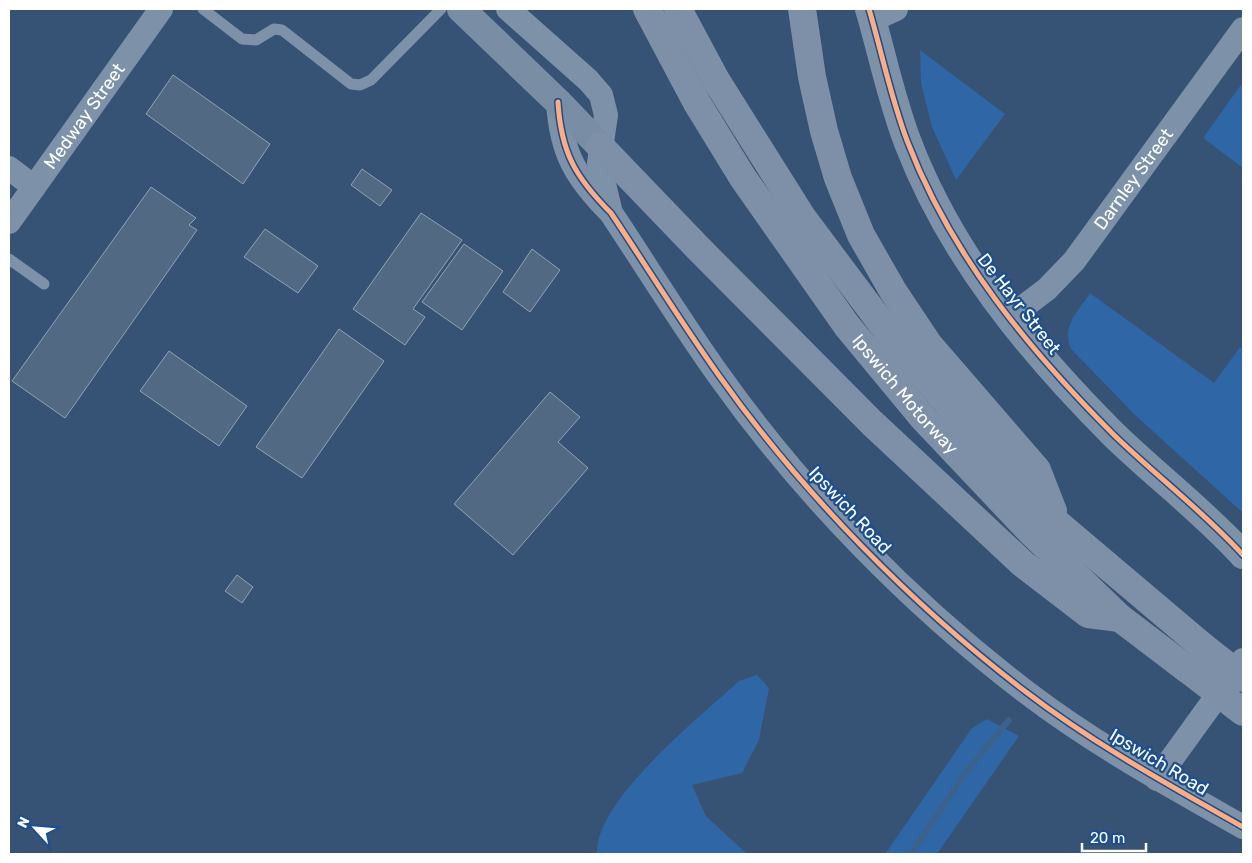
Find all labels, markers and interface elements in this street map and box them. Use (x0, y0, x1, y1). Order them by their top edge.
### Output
street label: Medway Street (39, 59, 130, 173)
street label: Darnley Street (1089, 124, 1178, 234)
street label: De Hayr Street (973, 249, 1065, 359)
street label: Ipswich Motorway (847, 330, 963, 459)
street label: Ipswich Road (804, 462, 896, 558)
street label: Ipswich Road (1106, 724, 1212, 800)
north arrow (10, 803, 60, 853)
text: N (14, 814, 34, 831)
scale bar (1082, 820, 1146, 852)
text: 20 m (1090, 829, 1125, 847)

